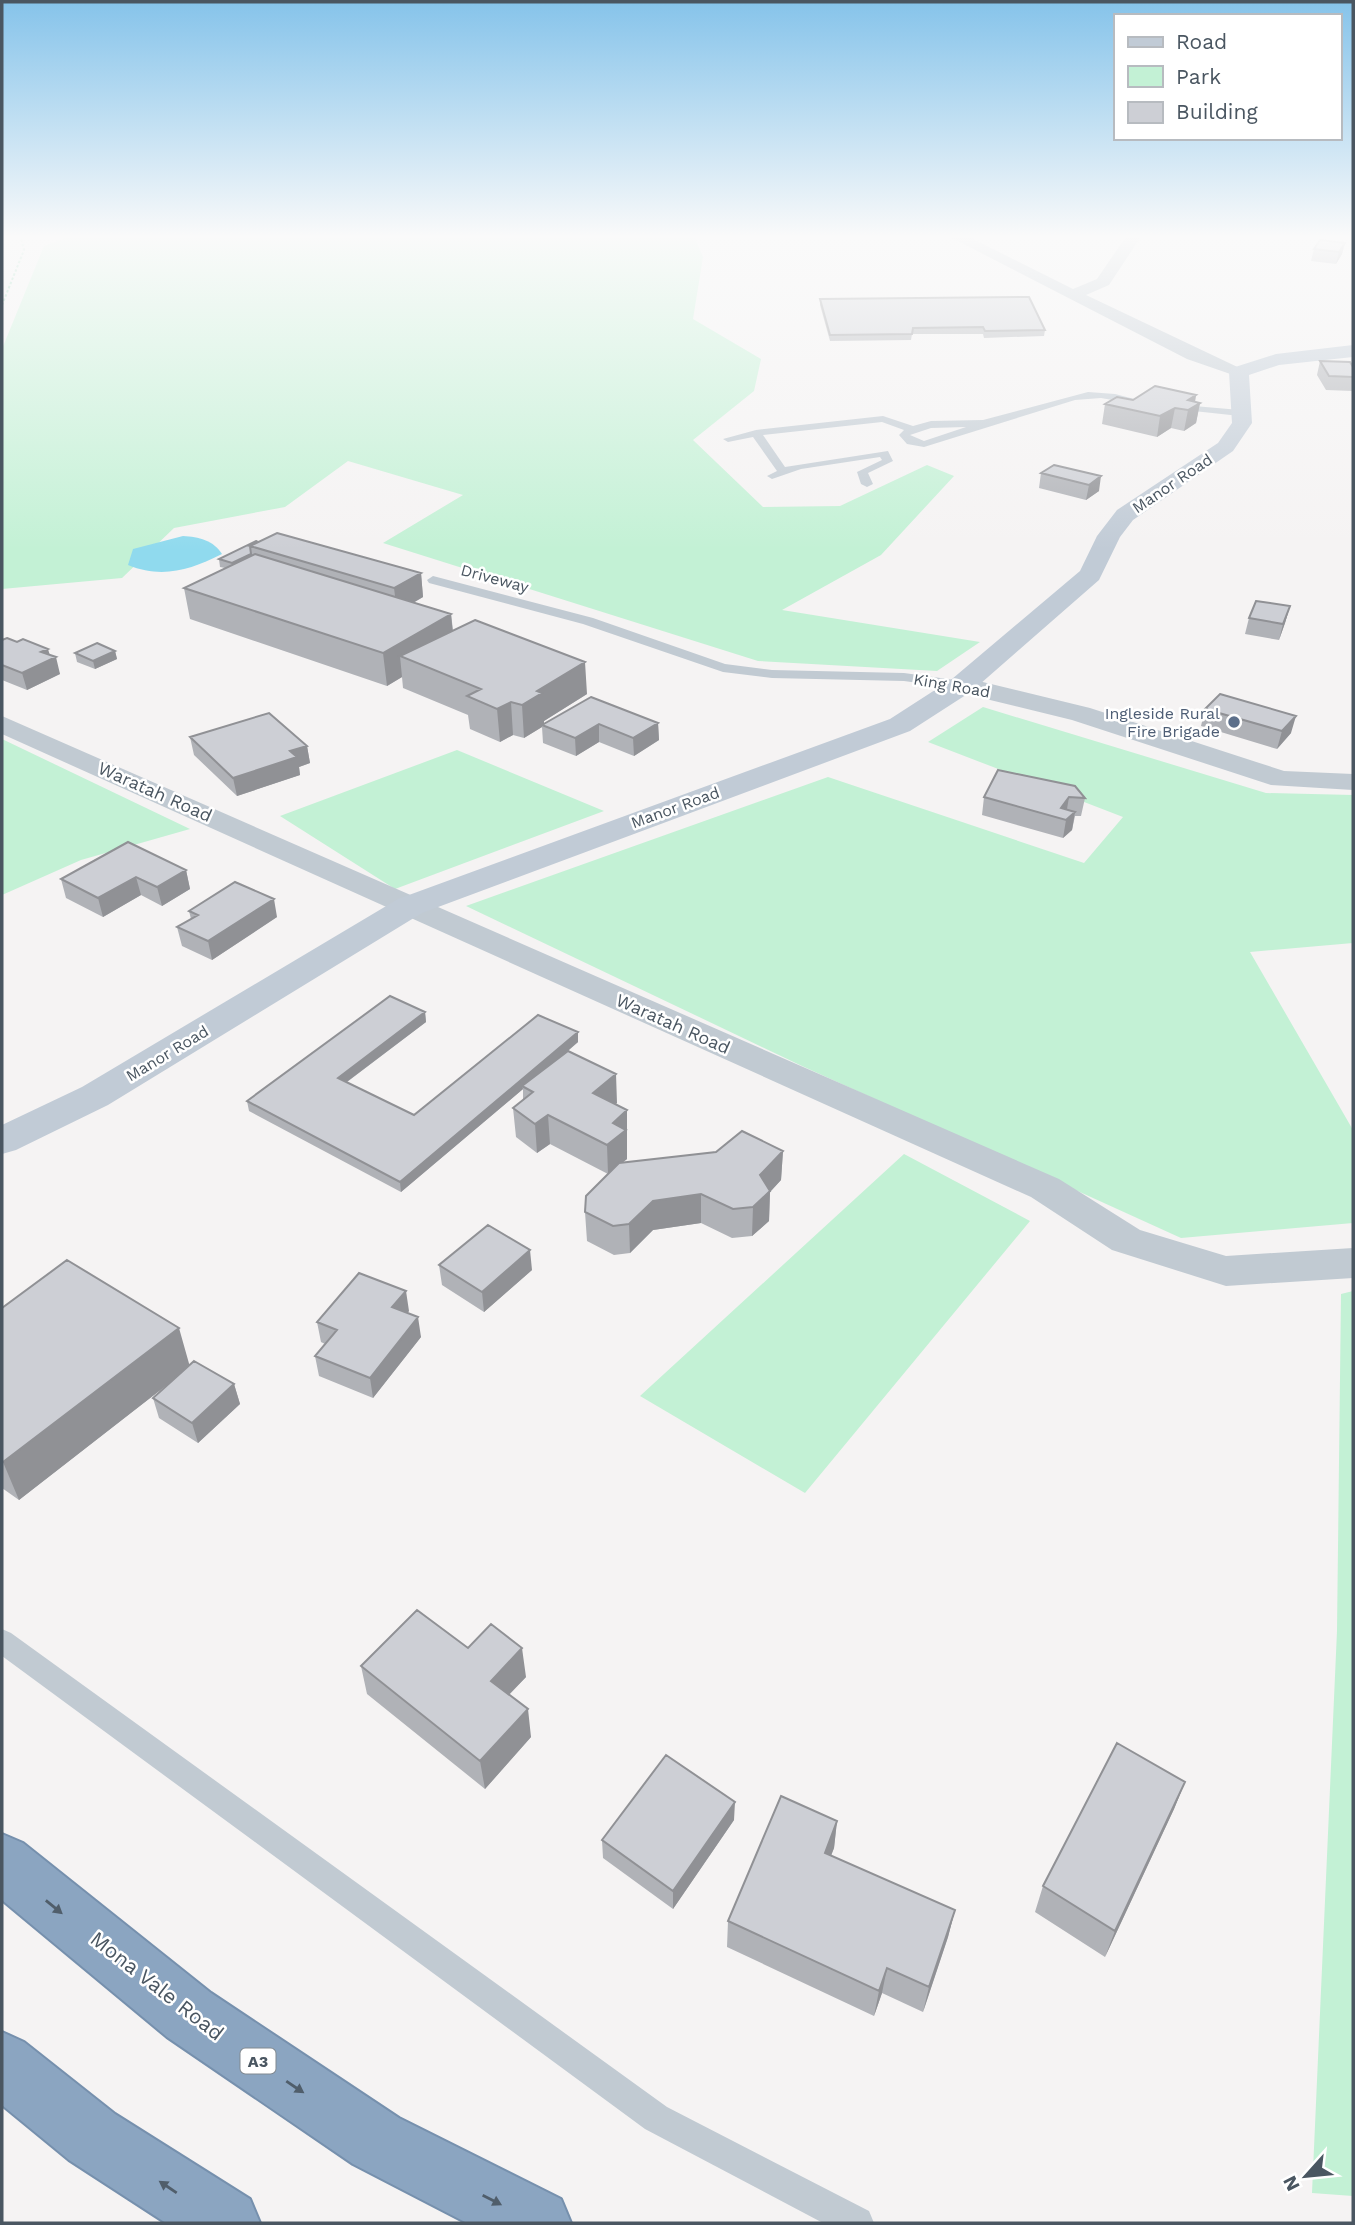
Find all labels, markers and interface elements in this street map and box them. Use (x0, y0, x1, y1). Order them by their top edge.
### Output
legend (1114, 14, 1341, 140)
text: Road (1176, 29, 1227, 54)
text: Park (1176, 64, 1221, 89)
text: Building (1176, 99, 1258, 124)
street label: Manor Road (1128, 450, 1216, 517)
street label: Driveway (459, 560, 532, 597)
street label: King Road (912, 669, 992, 702)
place label: Ingleside Rural Fire Brigade (1105, 704, 1220, 741)
marker: Ingleside Rural Fire Brigade (1226, 714, 1242, 730)
street label: Waratah Road (95, 757, 215, 826)
street label: Manor Road (628, 783, 722, 832)
street label: Waratah Road (613, 989, 733, 1058)
street label: Manor Road (123, 1021, 212, 1085)
one-way arrow (45, 1899, 63, 1914)
street label: Mona Vale Road (86, 1926, 229, 2045)
road number: A3 (240, 2048, 276, 2074)
one-way arrow (286, 2080, 304, 2094)
north arrow (1271, 2141, 1341, 2211)
text: N (1278, 2172, 1305, 2195)
one-way arrow (159, 2180, 177, 2194)
one-way arrow (482, 2195, 502, 2206)

